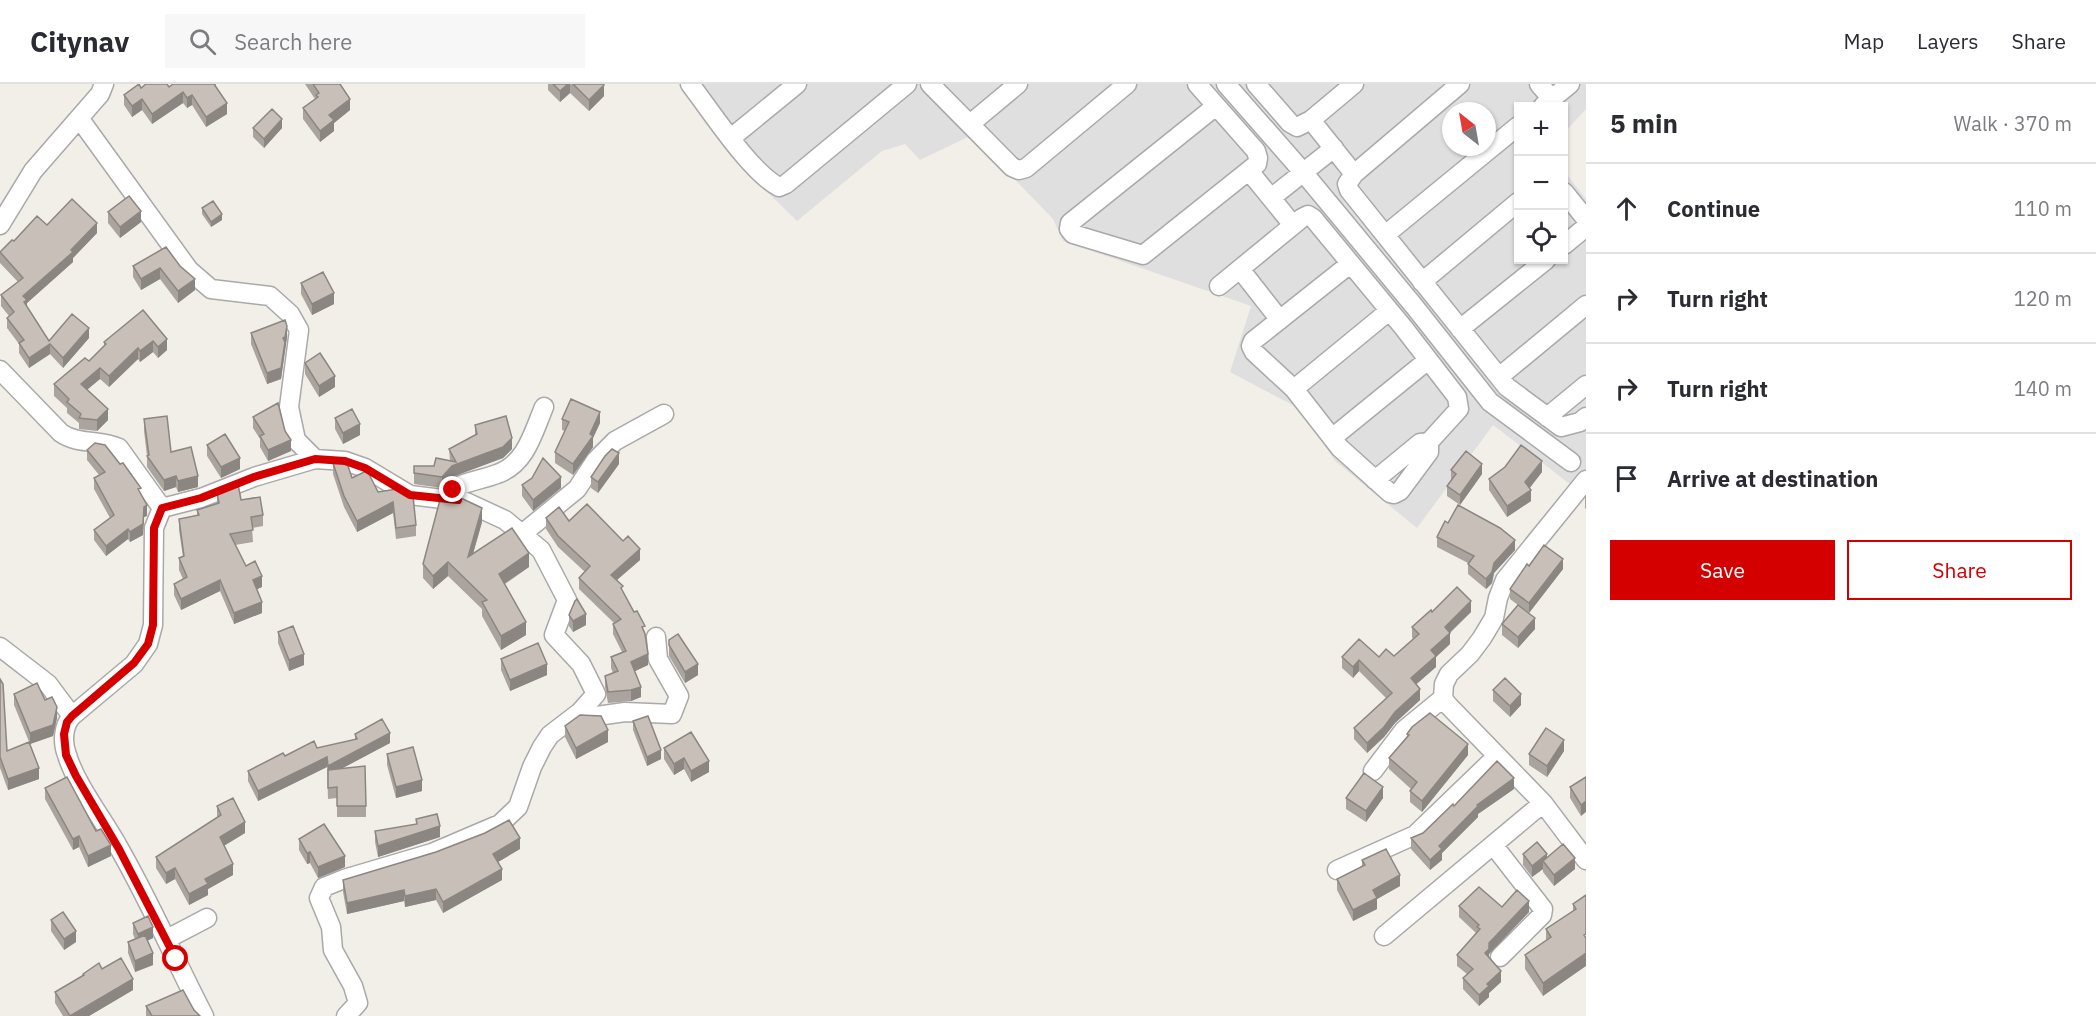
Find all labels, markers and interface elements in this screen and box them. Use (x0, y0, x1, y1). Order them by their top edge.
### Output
search box (165, 14, 585, 68)
text: Citynav (30, 23, 129, 60)
icon: search (186, 25, 219, 58)
text: Search here (234, 27, 352, 56)
text: Map (1844, 27, 1884, 55)
text: Layers (1917, 27, 1979, 55)
text: Share (2012, 27, 2066, 55)
north arrow (1442, 102, 1496, 156)
map controls (1514, 102, 1568, 264)
button: + (1514, 102, 1568, 156)
text: 5 min (1610, 106, 1678, 140)
text: Walk · 370 m (1954, 110, 2072, 137)
button: − (1514, 156, 1568, 210)
icon: ahead (1610, 192, 1643, 225)
text: Continue (1667, 194, 1760, 223)
text: 110 m (2014, 195, 2072, 222)
button: locate (1514, 210, 1568, 264)
icon: right (1610, 282, 1643, 315)
text: Turn right (1667, 284, 1768, 313)
text: 120 m (2014, 285, 2072, 312)
icon: right (1610, 372, 1643, 405)
text: Turn right (1667, 374, 1768, 403)
text: 140 m (2014, 375, 2072, 402)
icon: arrive (1610, 462, 1643, 495)
text: Arrive at destination (1667, 464, 1878, 493)
route end (439, 476, 465, 502)
button: Save (1610, 540, 1835, 600)
button: Share (1847, 540, 2072, 600)
route start (162, 945, 188, 971)

